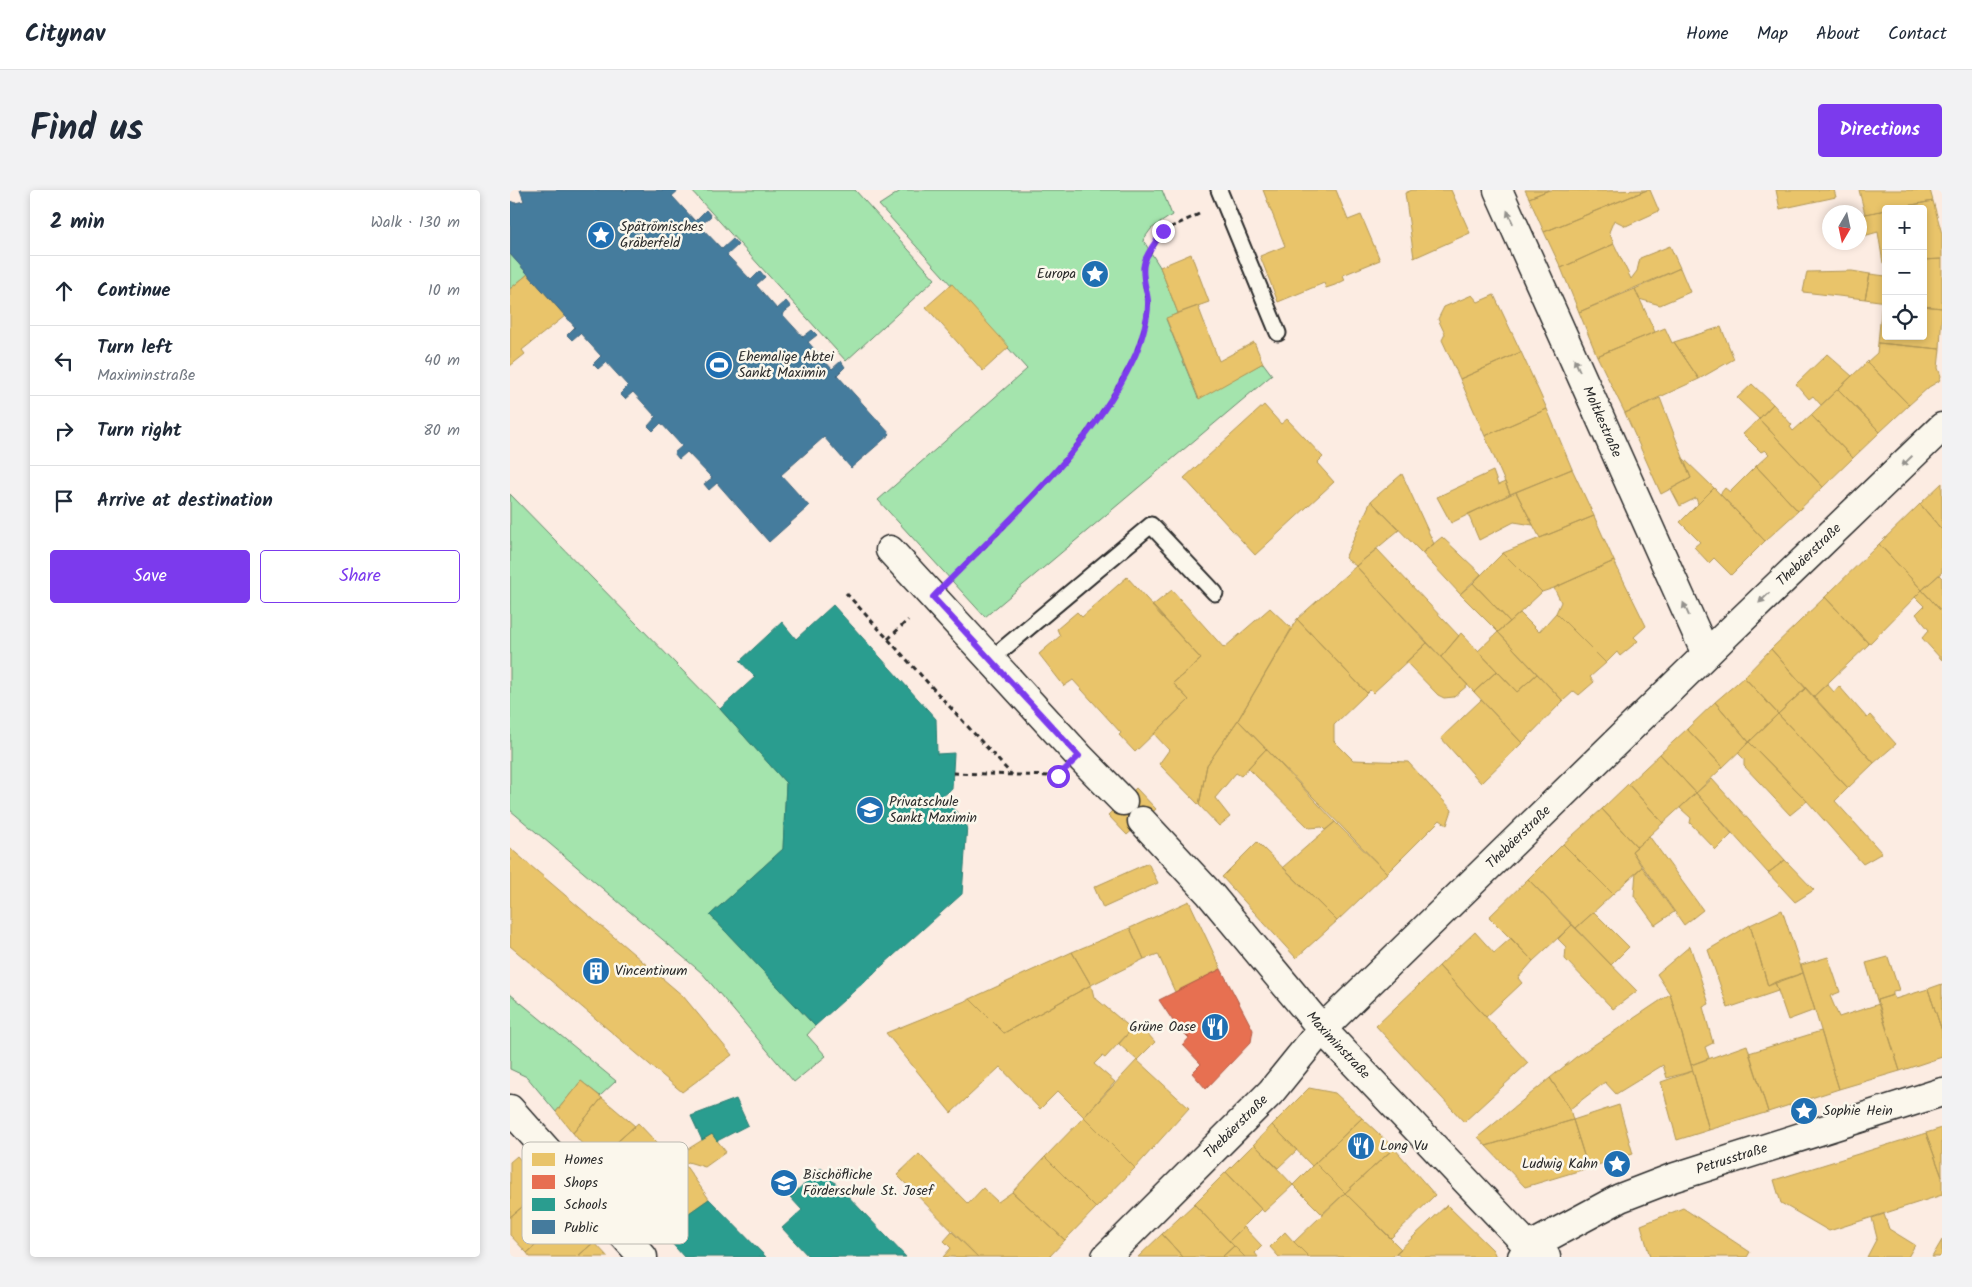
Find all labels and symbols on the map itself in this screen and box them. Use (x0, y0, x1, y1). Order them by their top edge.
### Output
north arrow (1822, 205, 1867, 250)
one-way arrow (1506, 210, 1514, 224)
place label: Spätrömisches Gräberfeld (620, 216, 704, 254)
place icon: Spätrömisches Gräberfeld (586, 220, 616, 250)
route end (1152, 220, 1175, 243)
place icon: Europa (1080, 259, 1110, 289)
place label: Europa (1037, 263, 1076, 285)
place label: Ehemalige Abtei Sankt Maximin (738, 346, 835, 384)
sports icon: Ehemalige Abtei Sankt Maximin (704, 350, 734, 380)
one-way arrow (1572, 358, 1580, 372)
street label: Moltkestraße (1576, 382, 1628, 462)
one-way arrow (1901, 455, 1913, 467)
street label: Thebäerstraße (1771, 518, 1847, 592)
one-way arrow (1759, 592, 1771, 604)
one-way arrow (1682, 602, 1690, 616)
route start (1047, 765, 1070, 788)
place label: Privatschule Sankt Maximin (889, 791, 977, 829)
school or university icon: Privatschule Sankt Maximin (855, 795, 885, 825)
street label: Thebäerstraße (1481, 800, 1557, 874)
building icon: Vincentinum (581, 956, 611, 986)
place label: Vincentinum (615, 960, 687, 982)
street label: Maximinstraße (1301, 1006, 1376, 1085)
restaurant icon: Grüne Oase (1200, 1012, 1230, 1042)
place label: Grüne Oase (1129, 1016, 1197, 1038)
street label: Thebäerstraße (1199, 1089, 1274, 1164)
place icon: Sophie Hein (1789, 1096, 1819, 1126)
place label: Sophie Hein (1823, 1100, 1893, 1122)
restaurant icon: Long Vu (1346, 1131, 1376, 1161)
place label: Long Vu (1380, 1135, 1428, 1157)
street label: Petrusstraße (1693, 1137, 1771, 1181)
legend (522, 1142, 688, 1244)
text: Homes (564, 1149, 603, 1171)
place icon: Ludwig Kahn (1602, 1149, 1632, 1179)
place label: Ludwig Kahn (1522, 1153, 1598, 1175)
place label: Bischöfliche Förderschule St. Josef (803, 1164, 935, 1202)
school or university icon: Bischöfliche Förderschule St. Josef (769, 1168, 799, 1198)
text: Shops (564, 1172, 598, 1194)
text: Schools (564, 1194, 607, 1216)
text: Public (564, 1217, 599, 1239)

